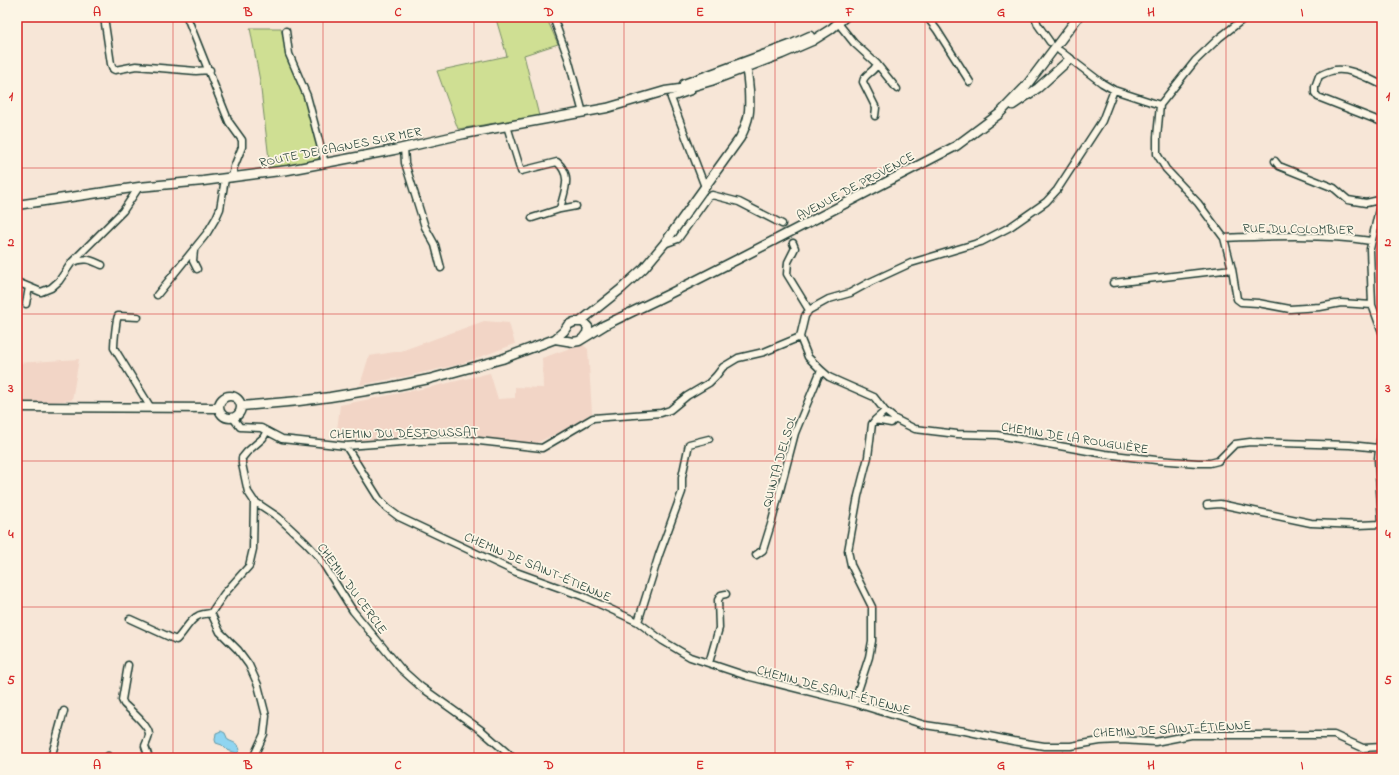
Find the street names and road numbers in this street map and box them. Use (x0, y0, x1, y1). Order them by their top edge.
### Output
street label: ROUTE DE CAGNES SUR MER (258, 122, 424, 173)
street label: AVENUE DE PROVENCE (793, 147, 918, 226)
street label: RUE DU COLOMBIER (1242, 219, 1354, 240)
street label: QUINTA DEL SOL (757, 413, 802, 509)
street label: CHEMIN DE LA ROUGUIÈRE (1000, 417, 1150, 460)
street label: CHEMIN DU DÉSFOUSSAT (330, 423, 479, 444)
street label: CHEMIN DE SAINT-ÉTIENNE (461, 528, 614, 607)
street label: CHEMIN DU CERCLE (312, 539, 391, 639)
street label: CHEMIN DE SAINT-ÉTIENNE (755, 661, 913, 720)
street label: CHEMIN DE SAINT-ÉTIENNE (1092, 716, 1252, 743)

